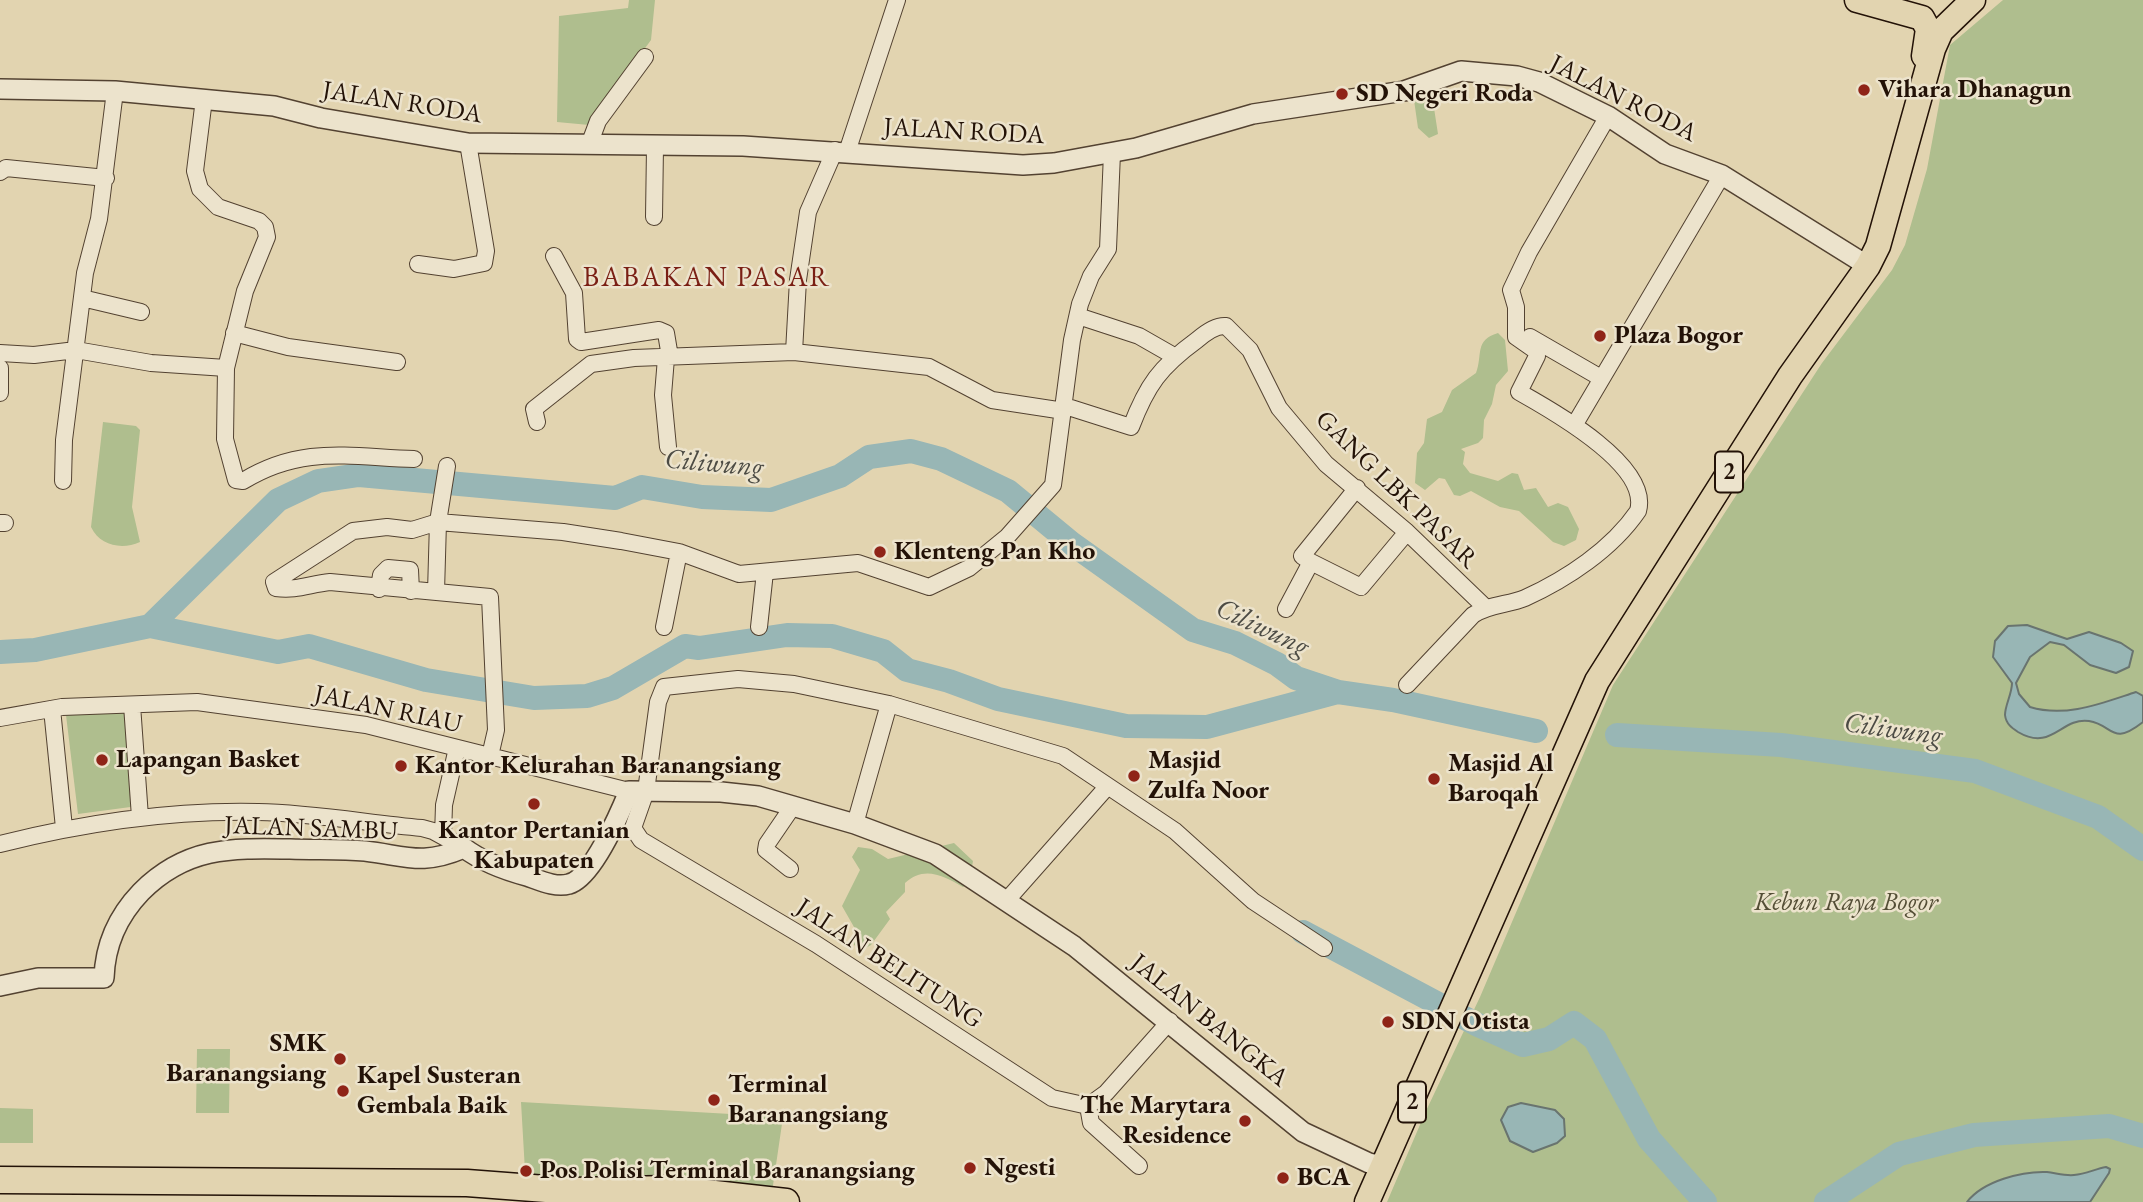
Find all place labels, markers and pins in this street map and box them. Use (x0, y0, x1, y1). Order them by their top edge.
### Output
place label: Vihara Dhanagun (1878, 74, 2072, 106)
place label: SD Negeri Roda (1356, 78, 1533, 110)
marker: Vihara Dhanagun (1856, 82, 1872, 98)
marker: SD Negeri Roda (1334, 86, 1350, 102)
place label: Plaza Bogor (1614, 320, 1743, 352)
marker: Plaza Bogor (1592, 328, 1608, 344)
place label: Klenteng Pan Kho (894, 536, 1095, 568)
marker: Klenteng Pan Kho (872, 544, 888, 560)
place label: Lapangan Basket (116, 744, 300, 776)
place label: Masjid Zulfa Noor (1148, 745, 1269, 806)
place label: Masjid Al Baroqah (1448, 748, 1553, 810)
place label: Kantor Kelurahan Baranangsiang (415, 750, 781, 782)
marker: Lapangan Basket (94, 752, 110, 768)
marker: Kantor Kelurahan Baranangsiang (393, 758, 409, 774)
marker: Masjid Zulfa Noor (1126, 768, 1142, 784)
marker: Masjid Al Baroqah (1426, 771, 1442, 787)
marker: Kantor Pertanian Kabupaten (526, 796, 542, 812)
place label: Kantor Pertanian Kabupaten (438, 815, 630, 876)
place label: SDN Otista (1402, 1006, 1530, 1038)
marker: SDN Otista (1380, 1014, 1396, 1030)
place label: SMK Baranangsiang (166, 1028, 326, 1090)
marker: SMK Baranangsiang (332, 1051, 348, 1067)
place label: Kapel Susteran Gembala Baik (357, 1060, 521, 1122)
place label: Terminal Baranangsiang (728, 1069, 888, 1130)
marker: Kapel Susteran Gembala Baik (335, 1083, 351, 1099)
place label: The Marytara Residence (1080, 1090, 1231, 1152)
marker: Terminal Baranangsiang (706, 1092, 722, 1108)
marker: The Marytara Residence (1237, 1113, 1253, 1129)
place label: Ngesti (984, 1152, 1055, 1184)
place label: Pos Polisi Terminal Baranangsiang (540, 1155, 915, 1187)
marker: Ngesti (962, 1160, 978, 1176)
place label: BCA (1297, 1162, 1350, 1194)
marker: Pos Polisi Terminal Baranangsiang (518, 1163, 534, 1179)
marker: BCA (1275, 1170, 1291, 1186)

